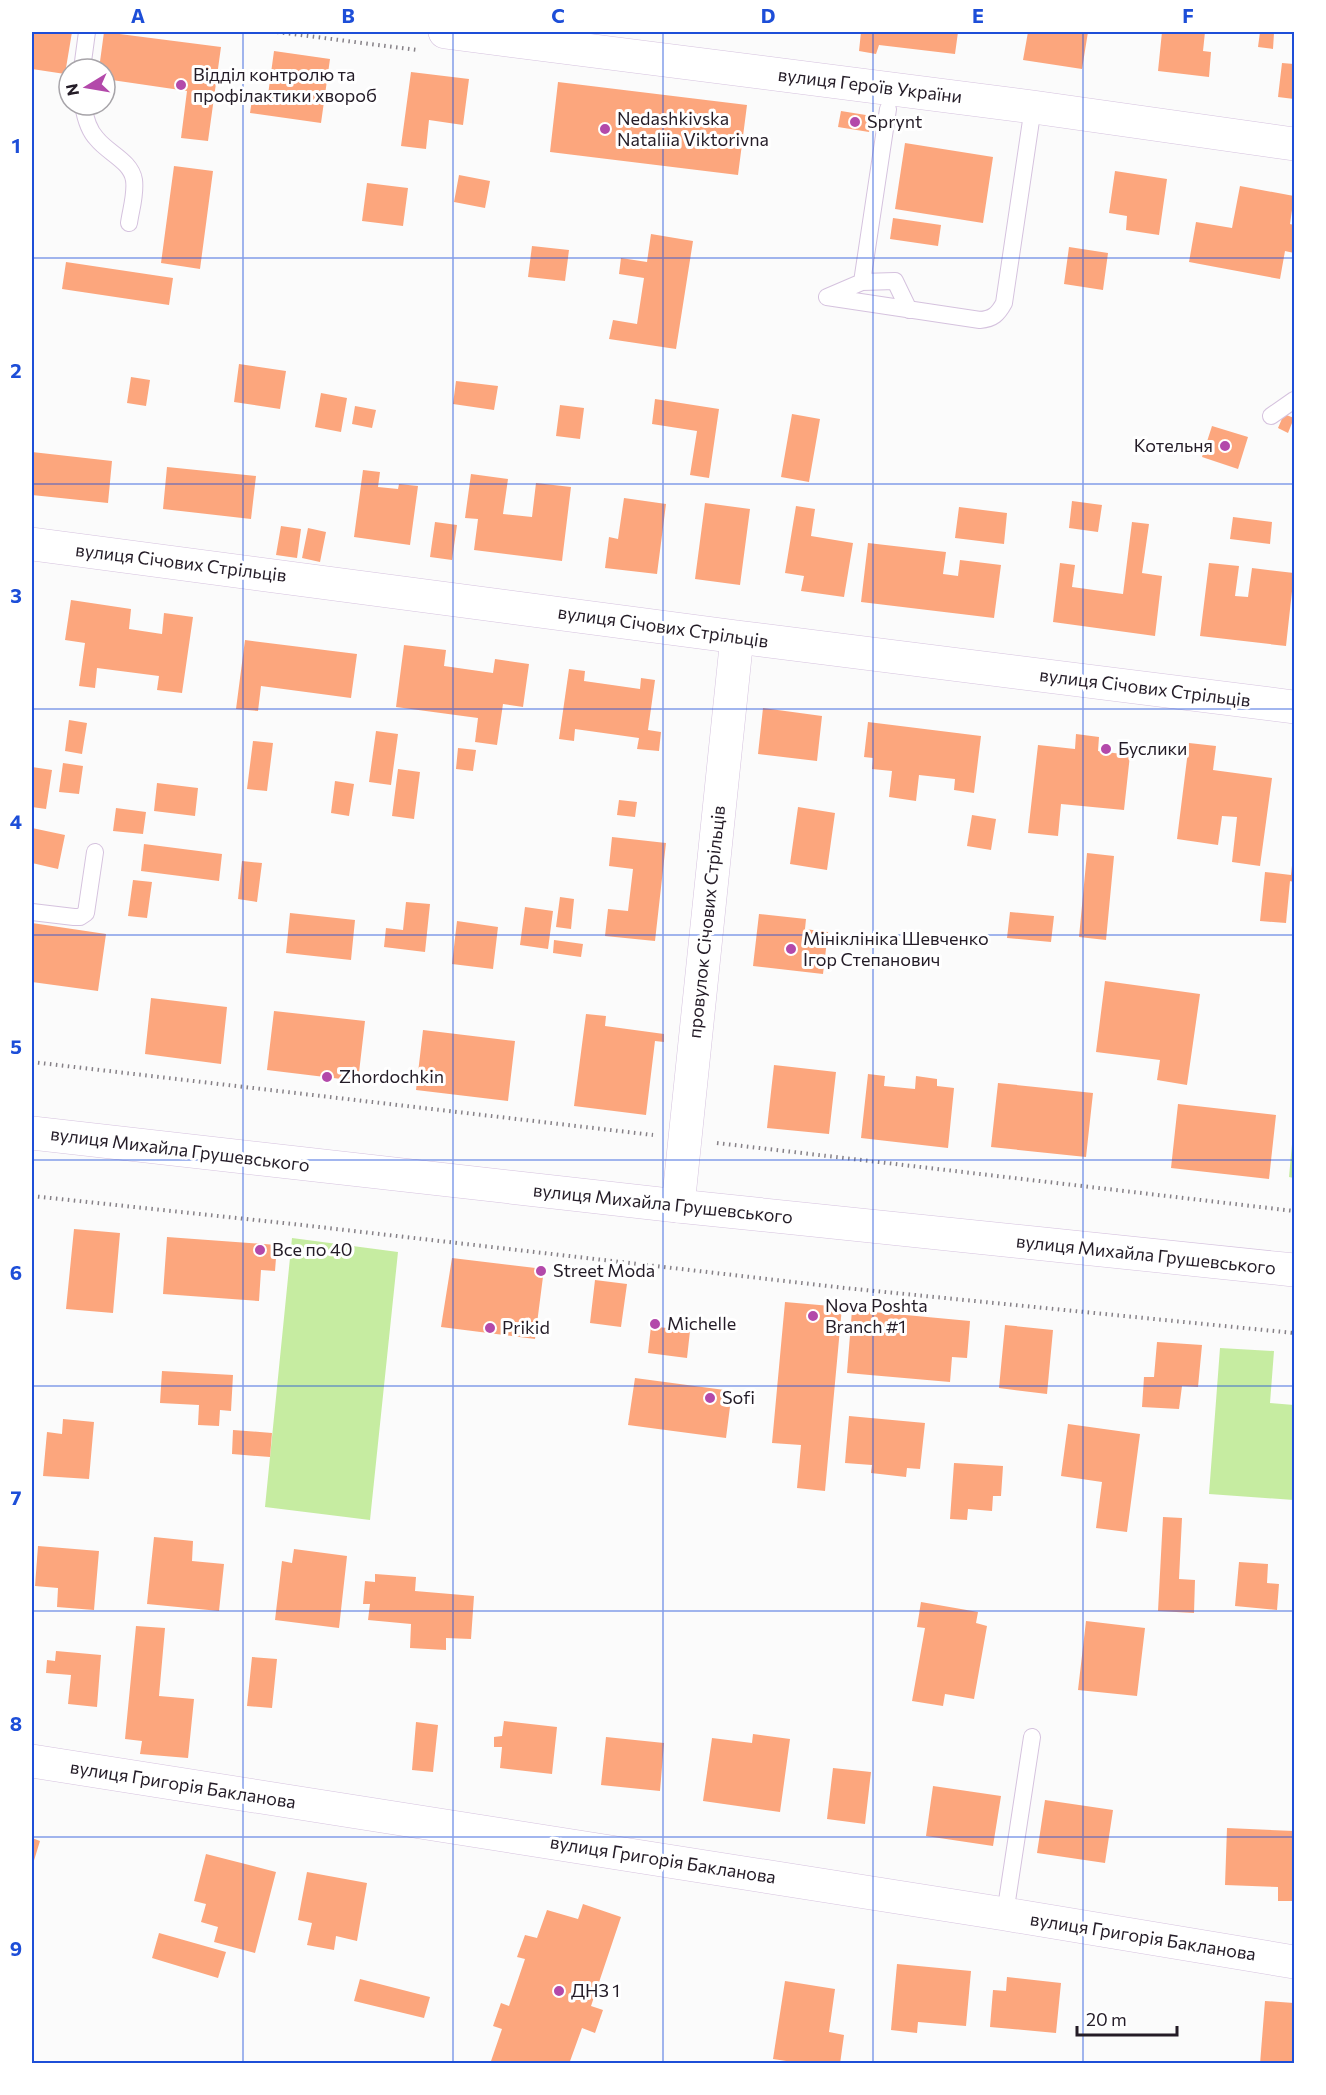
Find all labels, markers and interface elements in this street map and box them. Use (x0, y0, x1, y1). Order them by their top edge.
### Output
text: A (131, 3, 145, 27)
text: B (341, 3, 355, 27)
text: C (551, 3, 565, 27)
text: D (761, 3, 775, 27)
text: E (972, 3, 984, 27)
text: F (1182, 3, 1194, 27)
north arrow (57, 57, 117, 117)
place label: Відділ контролю та профілактики хвороб (193, 63, 377, 106)
street label: вулиця Героїв України (777, 63, 963, 107)
marker: Відділ контролю та профілактики хвороб (174, 78, 188, 92)
text: N (61, 82, 82, 98)
place label: Nedashkivska Nataliia Viktorivna (617, 107, 769, 150)
place label: Sprynt (867, 110, 922, 132)
marker: Sprynt (848, 115, 862, 129)
marker: Nedashkivska Nataliia Viktorivna (598, 122, 612, 136)
text: 1 (11, 133, 21, 157)
text: 2 (10, 358, 22, 382)
place label: Котельня (1134, 434, 1213, 456)
marker: Котельня (1218, 439, 1232, 453)
street label: вулиця Січових Стрільців (74, 538, 288, 586)
text: 3 (10, 583, 22, 607)
street label: вулиця Січових Стрільців (556, 600, 770, 652)
street label: вулиця Січових Стрільців (1038, 663, 1252, 711)
place label: Буслики (1118, 737, 1187, 759)
marker: Буслики (1099, 742, 1113, 756)
street label: провулок Січових Стрільців (683, 804, 729, 1039)
text: 4 (10, 809, 22, 833)
place label: Мініклініка Шевченко Ігор Степанович (803, 927, 989, 970)
marker: Мініклініка Шевченко Ігор Степанович (784, 942, 798, 956)
text: 5 (10, 1034, 22, 1058)
place label: Zhordochkin (339, 1065, 444, 1087)
marker: Zhordochkin (320, 1070, 334, 1084)
street label: вулиця Михайла Грушевського (49, 1122, 311, 1176)
street label: вулиця Михайла Грушевського (532, 1178, 794, 1228)
street label: вулиця Михайла Грушевського (1015, 1229, 1277, 1279)
place label: Все по 40 (272, 1238, 352, 1260)
marker: Все по 40 (253, 1243, 267, 1257)
place label: Street Moda (553, 1259, 655, 1281)
text: 6 (10, 1260, 22, 1284)
marker: Street Moda (534, 1264, 548, 1278)
place label: Nova Poshta Branch #1 (825, 1294, 928, 1337)
marker: Nova Poshta Branch #1 (806, 1309, 820, 1323)
place label: Michelle (667, 1312, 736, 1334)
place label: Prikid (502, 1316, 550, 1338)
marker: Michelle (648, 1317, 662, 1331)
marker: Prikid (483, 1321, 497, 1335)
place label: Sofi (722, 1386, 755, 1408)
marker: Sofi (703, 1391, 717, 1405)
text: 7 (11, 1485, 22, 1509)
text: 8 (10, 1711, 22, 1735)
street label: вулиця Григорія Бакланова (69, 1755, 298, 1813)
street label: вулиця Григорія Бакланова (549, 1830, 778, 1888)
street label: вулиця Григорія Бакланова (1029, 1907, 1258, 1965)
text: 9 (10, 1936, 22, 1960)
place label: ДНЗ 1 (571, 1979, 620, 2001)
marker: ДНЗ 1 (552, 1984, 566, 1998)
scale bar (1077, 1999, 1178, 2037)
text: 20 m (1086, 2008, 1127, 2030)

